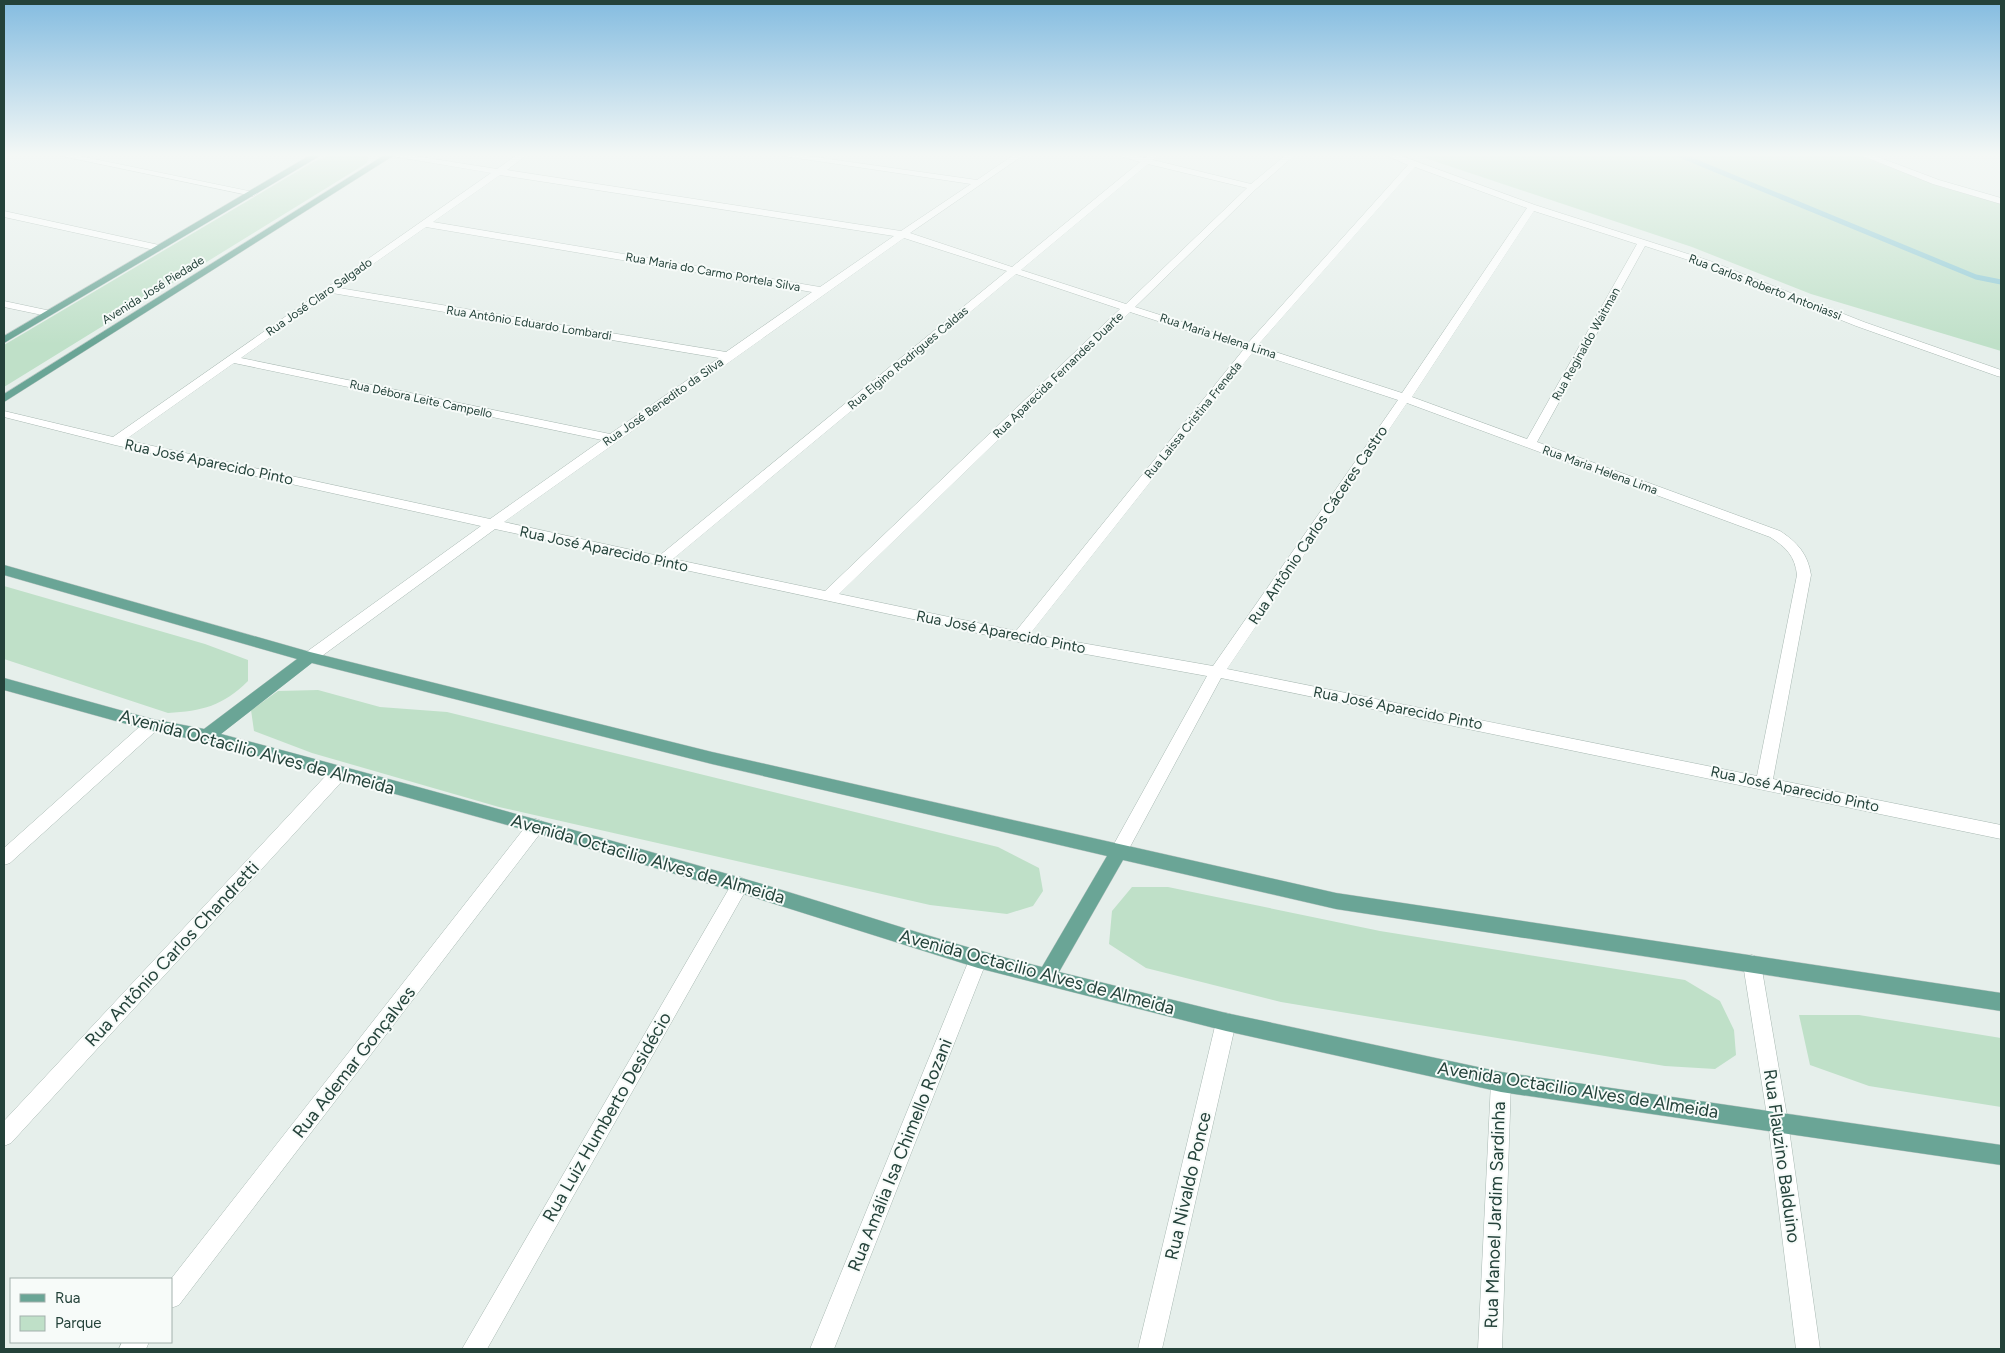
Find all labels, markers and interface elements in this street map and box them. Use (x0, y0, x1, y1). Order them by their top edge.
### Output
street label: Rua Maria do Carmo Portela Silva (625, 250, 801, 294)
street label: Rua Carlos Roberto Antoniassi (1687, 251, 1843, 323)
street label: Avenida José Piedade (99, 253, 207, 327)
street label: Rua José Claro Salgado (263, 255, 375, 339)
street label: Rua Reginaldo Waitman (1549, 285, 1623, 403)
street label: Rua Antônio Eduardo Lombardi (445, 303, 613, 343)
street label: Rua Elgino Rodrigues Caldas (845, 303, 971, 412)
street label: Rua Aparecida Fernandes Duarte (990, 309, 1126, 441)
street label: Rua Maria Helena Lima (1158, 311, 1278, 361)
street label: Rua José Benedito da Silva (600, 355, 726, 449)
street label: Rua Laissa Cristina Freneda (1142, 359, 1244, 481)
street label: Rua Débora Leite Campello (348, 377, 494, 421)
street label: Rua Antônio Carlos Cáceres Castro (1245, 422, 1392, 628)
street label: Rua José Aparecido Pinto (123, 435, 295, 489)
street label: Rua Maria Helena Lima (1541, 443, 1659, 497)
street label: Rua José Aparecido Pinto (518, 522, 690, 576)
street label: Rua José Aparecido Pinto (915, 607, 1087, 657)
street label: Rua José Aparecido Pinto (1312, 683, 1484, 733)
street label: Avenida Octacilio Alves de Almeida (117, 705, 397, 799)
street label: Rua José Aparecido Pinto (1709, 762, 1881, 816)
street label: Avenida Octacilio Alves de Almeida (509, 809, 787, 909)
street label: Rua Antônio Carlos Chandretti (80, 857, 264, 1051)
street label: Avenida Octacilio Alves de Almeida (897, 925, 1177, 1019)
street label: Rua Ademar Gonçalves (288, 982, 420, 1142)
street label: Rua Luiz Humberto Desidécio (538, 1008, 676, 1226)
street label: Rua Amália Isa Chimello Rozani (843, 1035, 957, 1275)
street label: Avenida Octacilio Alves de Almeida (1436, 1057, 1720, 1123)
street label: Rua Flauzino Balduino (1759, 1068, 1805, 1244)
street label: Rua Manoel Jardim Sardinha (1480, 1101, 1510, 1329)
street label: Rua Nivaldo Ponce (1160, 1110, 1216, 1262)
legend (10, 1278, 172, 1343)
text: Rua (55, 1289, 80, 1307)
text: Parque (55, 1314, 102, 1332)

